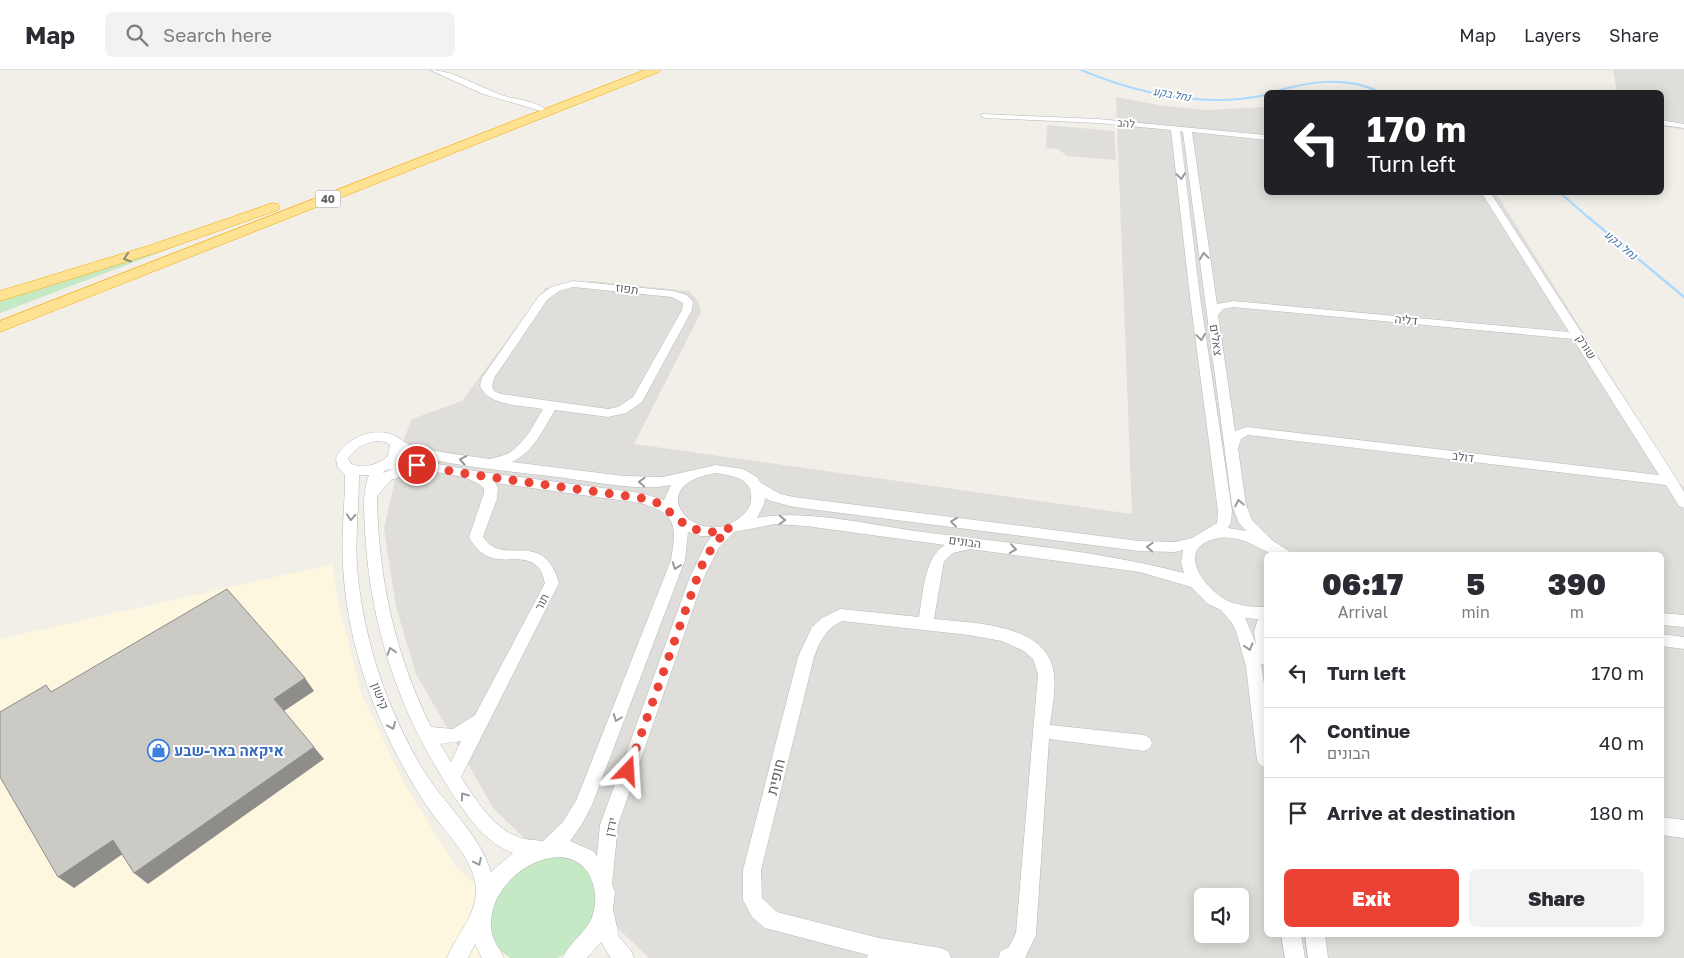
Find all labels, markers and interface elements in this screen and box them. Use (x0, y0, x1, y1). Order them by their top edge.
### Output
search box (105, 12, 455, 57)
text: Map (25, 20, 75, 49)
icon: search (123, 21, 151, 49)
text: Search here (163, 23, 272, 46)
text: Map (1459, 24, 1496, 46)
text: Layers (1524, 24, 1581, 46)
text: Share (1609, 24, 1659, 46)
water label: נחל בקע (1152, 84, 1193, 104)
text: 170 m (1367, 108, 1466, 150)
icon: left (1284, 110, 1349, 175)
street label: להב (1117, 115, 1136, 130)
text: Turn left (1367, 150, 1456, 177)
one-way arrow (1175, 172, 1186, 180)
road number: 40 (316, 190, 340, 208)
water label: נחל בקע (1602, 227, 1641, 263)
one-way arrow (1199, 251, 1210, 259)
one-way arrow (124, 252, 132, 262)
street label: תפוז (615, 280, 639, 297)
street label: דליה (1394, 311, 1418, 328)
street label: צאלים (1207, 323, 1226, 357)
street label: שורק (1573, 332, 1600, 362)
one-way arrow (1195, 333, 1206, 341)
pin (396, 444, 438, 486)
street label: דולב (1451, 448, 1475, 465)
icon: arrive (403, 451, 431, 479)
one-way arrow (459, 455, 468, 465)
one-way arrow (637, 477, 645, 487)
one-way arrow (1235, 499, 1245, 508)
one-way arrow (346, 513, 356, 521)
one-way arrow (779, 514, 787, 525)
one-way arrow (949, 518, 958, 528)
street label: הבונים (948, 532, 982, 551)
one-way arrow (1145, 541, 1153, 552)
one-way arrow (1009, 543, 1017, 554)
one-way arrow (672, 562, 682, 570)
text: 06:17 (1322, 566, 1403, 602)
text: 5 (1466, 566, 1485, 602)
text: 390 (1548, 566, 1606, 602)
street label: תור (531, 591, 552, 613)
text: Arrival (1338, 602, 1388, 622)
text: min (1461, 602, 1490, 622)
text: m (1570, 602, 1584, 622)
one-way arrow (1243, 643, 1253, 651)
one-way arrow (387, 647, 397, 656)
icon: left (1284, 659, 1312, 687)
text: Turn left (1327, 661, 1406, 684)
text: 170 m (1591, 661, 1644, 684)
street label: קישון (369, 680, 392, 711)
one-way arrow (613, 713, 623, 722)
text: Continue (1327, 719, 1410, 742)
one-way arrow (385, 721, 396, 730)
icon: ahead (1284, 729, 1312, 757)
text: 40 m (1599, 731, 1644, 754)
shop icon: איקאה באר-שבע (146, 739, 170, 763)
place label: איקאה באר-שבע (174, 741, 284, 759)
text: הבונים (1327, 743, 1370, 763)
position arrow (601, 744, 653, 796)
street label: חופית (762, 757, 788, 797)
one-way arrow (461, 792, 470, 802)
icon: arrive (1284, 799, 1312, 827)
text: Arrive at destination (1327, 801, 1515, 824)
text: 180 m (1590, 801, 1644, 824)
street label: ירדן (601, 816, 620, 838)
one-way arrow (471, 857, 481, 866)
button: Exit (1284, 869, 1459, 927)
button: Share (1469, 869, 1644, 927)
map controls (1194, 888, 1249, 943)
button: sound (1194, 888, 1249, 943)

